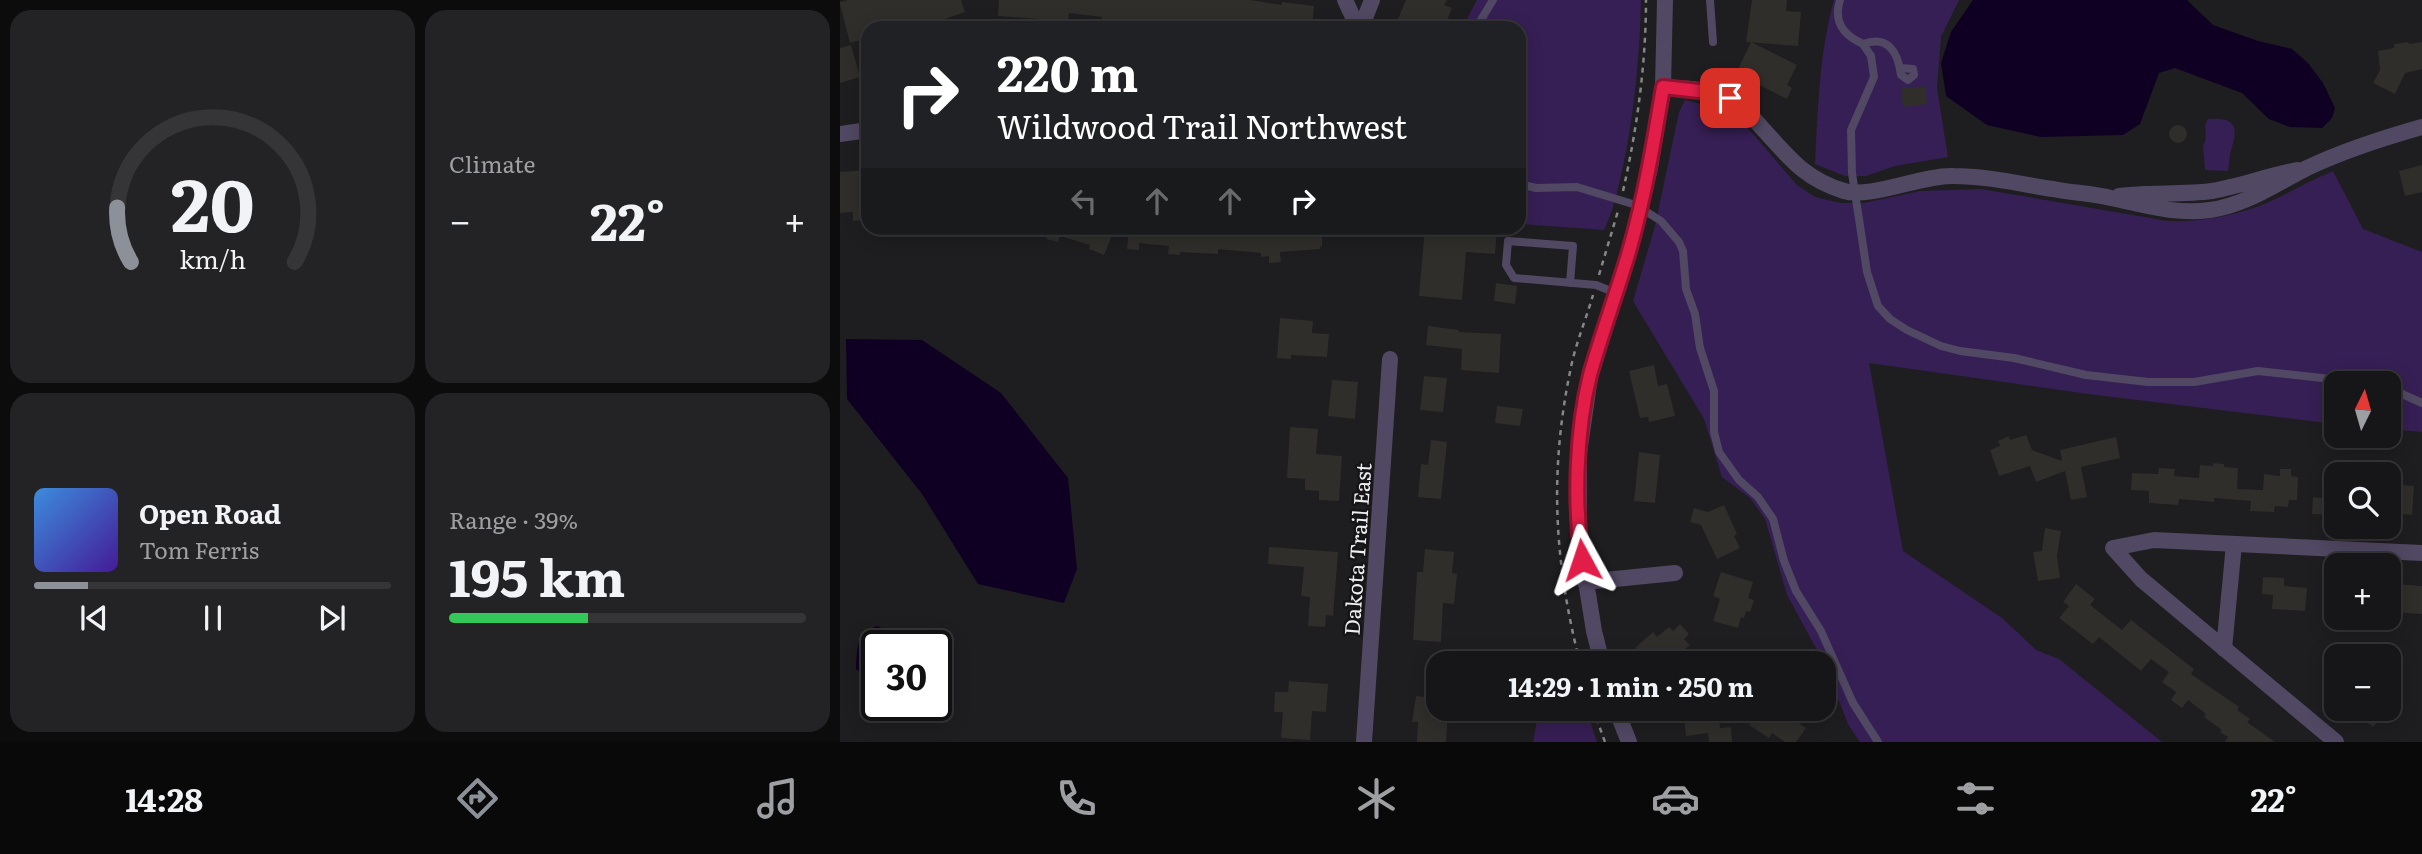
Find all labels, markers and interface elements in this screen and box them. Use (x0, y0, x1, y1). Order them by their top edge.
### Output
text: 220 m (997, 34, 1138, 107)
icon: right (882, 49, 973, 140)
pin (1700, 68, 1760, 128)
icon: arrive (1711, 79, 1749, 117)
text: Wildwood Trail Northwest (997, 101, 1407, 149)
text: Climate (449, 146, 535, 180)
text: 20 (171, 147, 254, 255)
text: 22° (590, 180, 665, 257)
icon: left (1065, 182, 1103, 220)
icon: ahead (1138, 182, 1176, 220)
icon: ahead (1211, 182, 1249, 220)
icon: right (1284, 182, 1322, 220)
text: − (449, 190, 471, 247)
text: + (784, 190, 806, 247)
text: km/h (179, 240, 246, 277)
north arrow (2324, 371, 2401, 448)
map controls (2324, 371, 2401, 721)
street label: Dakota Trail East (1335, 461, 1378, 636)
button: search (2324, 462, 2401, 539)
text: Open Road (139, 493, 281, 532)
text: Range · 39% (449, 502, 578, 536)
position arrow (1545, 523, 1619, 597)
text: Tom Ferris (139, 532, 259, 566)
text: 195 km (449, 536, 625, 613)
button: + (2324, 553, 2401, 630)
icon: previous (75, 599, 113, 637)
icon: pause (194, 599, 232, 637)
icon: next (313, 599, 351, 637)
speed limit sign: 30 (861, 630, 952, 721)
button: − (2324, 644, 2401, 721)
text: 14:29 · 1 min · 250 m (1508, 666, 1754, 705)
text: 14:28 (125, 774, 203, 822)
icon: directions (453, 774, 502, 823)
icon: music (753, 774, 802, 823)
icon: phone (1052, 774, 1101, 823)
icon: climate (1352, 774, 1401, 823)
icon: car (1651, 774, 1700, 823)
icon: filters (1951, 774, 2000, 823)
text: 22° (2250, 774, 2297, 822)

